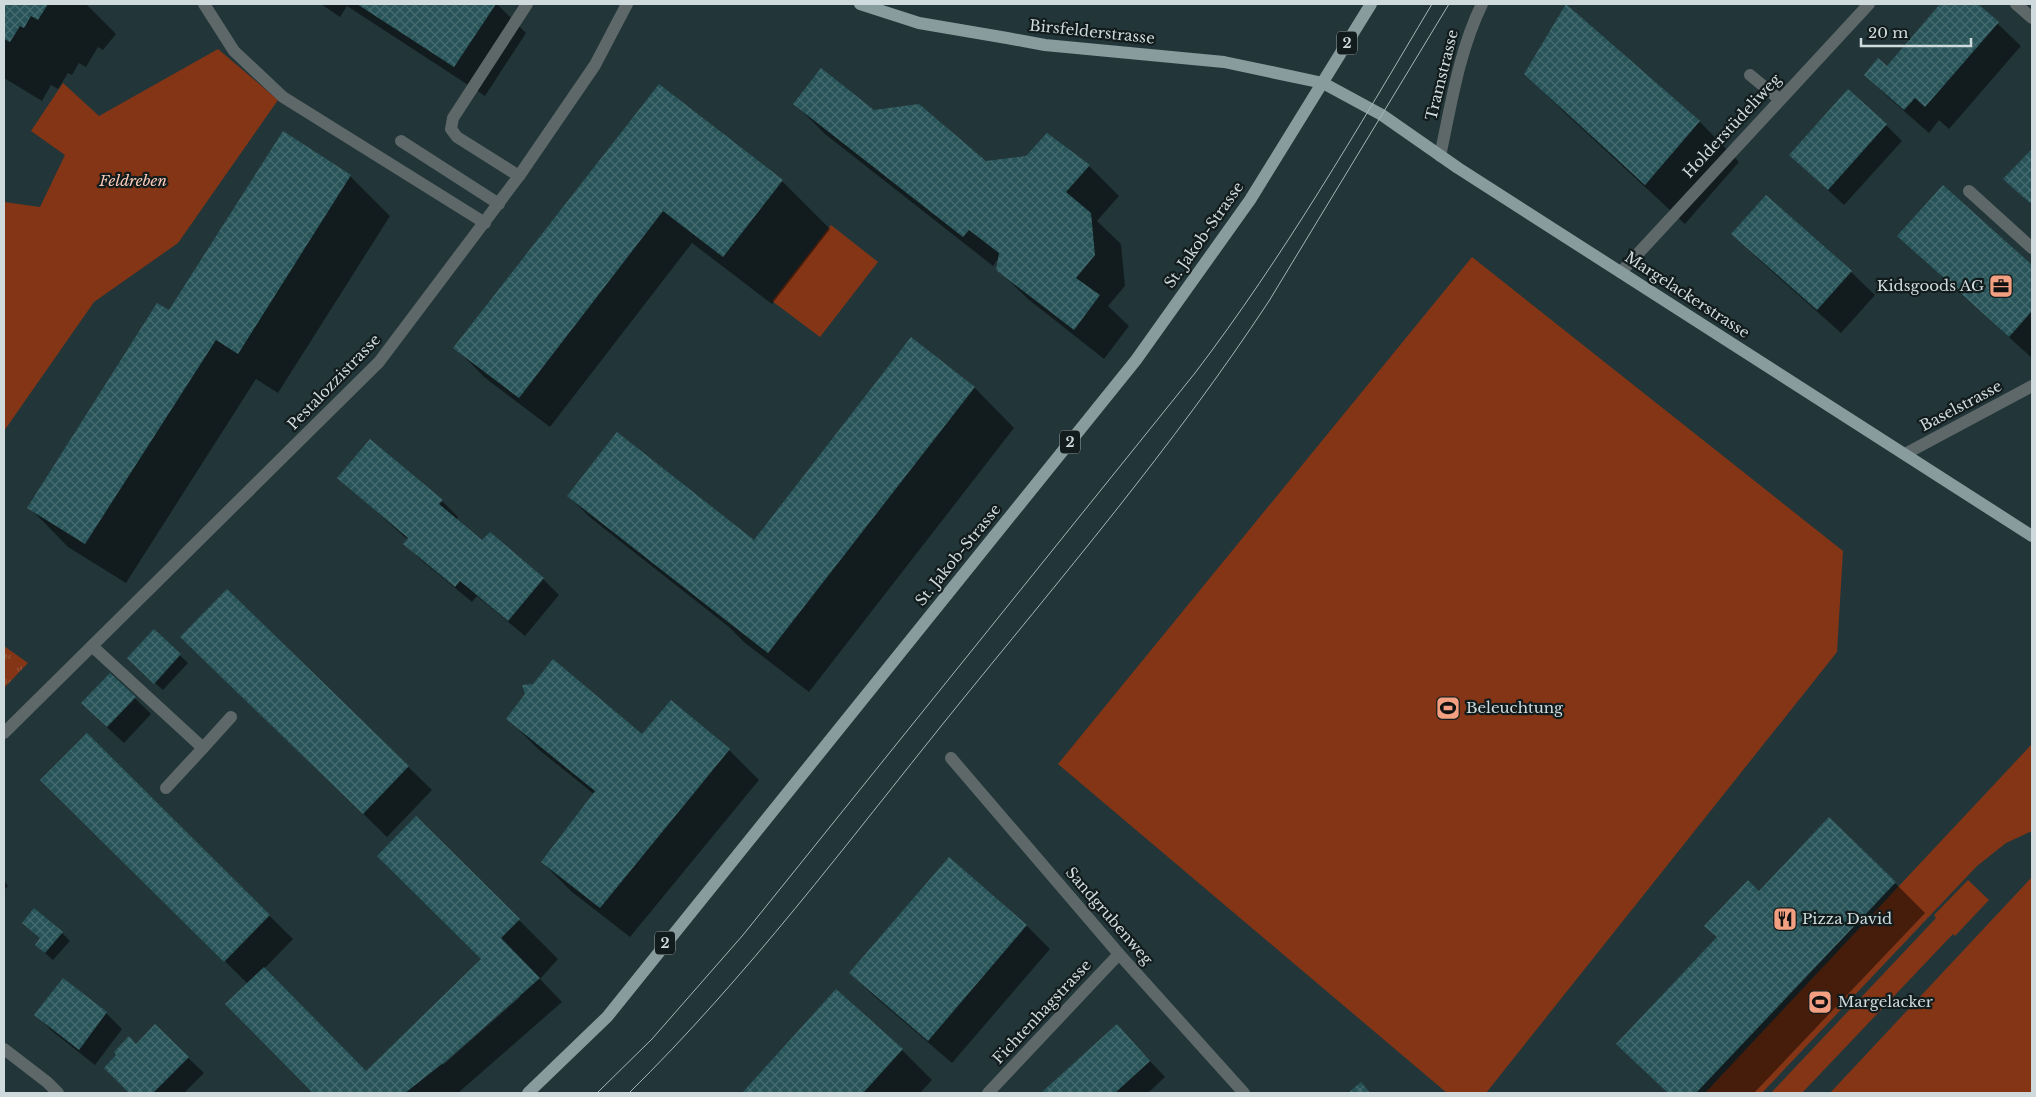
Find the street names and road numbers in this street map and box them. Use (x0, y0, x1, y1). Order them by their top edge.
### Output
street label: Birsfelderstrasse (1028, 15, 1156, 48)
street label: Tramstrasse (1421, 28, 1462, 122)
road number: 2 (1337, 32, 1357, 54)
street label: Holderstüdeliweg (1679, 69, 1785, 182)
street label: St. Jakob-Strasse (1160, 178, 1247, 292)
street label: Margelackerstrasse (1621, 247, 1753, 342)
street label: Pestalozzistrasse (283, 330, 384, 434)
street label: Baselstrasse (1916, 376, 2005, 435)
road number: 2 (1060, 431, 1080, 454)
street label: St. Jakob-Strasse (911, 500, 1004, 609)
street label: Sandgrubenweg (1062, 863, 1158, 969)
road number: 2 (655, 931, 675, 954)
street label: Fichtenhagstrasse (988, 955, 1095, 1068)

